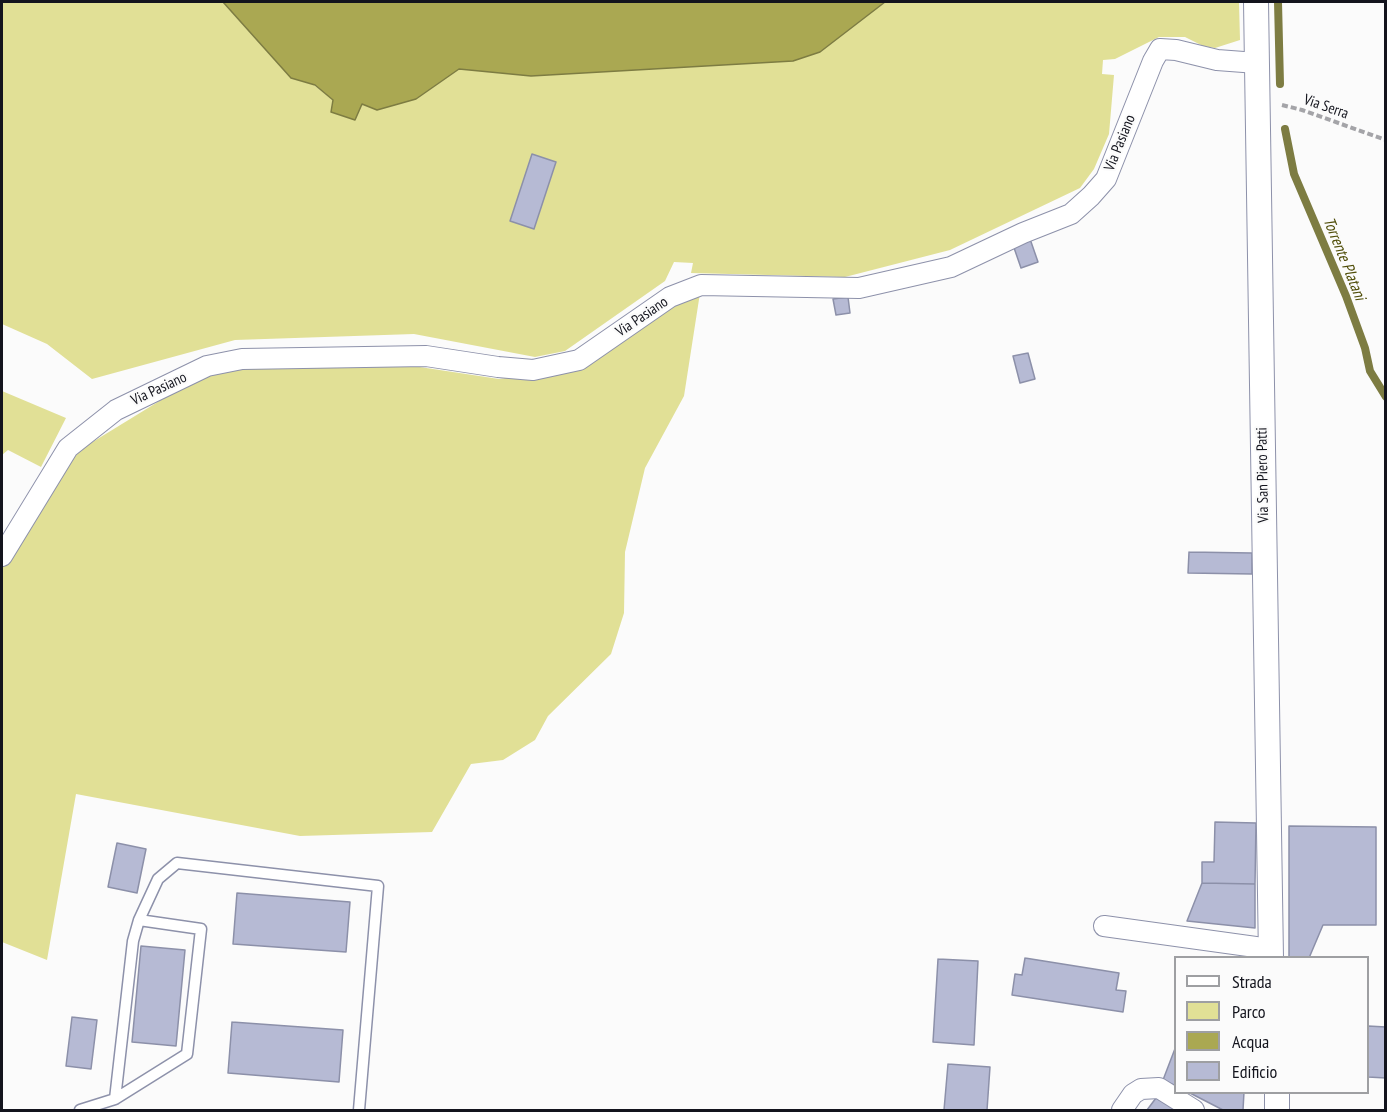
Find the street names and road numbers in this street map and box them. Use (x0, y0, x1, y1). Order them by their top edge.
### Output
street label: Via Serra (1301, 91, 1351, 123)
street label: Via Pasiano (1101, 112, 1139, 174)
street label: Via Pasiano (612, 293, 672, 341)
street label: Via Pasiano (128, 368, 190, 410)
street label: Via San Piero Patti (1253, 427, 1273, 523)

